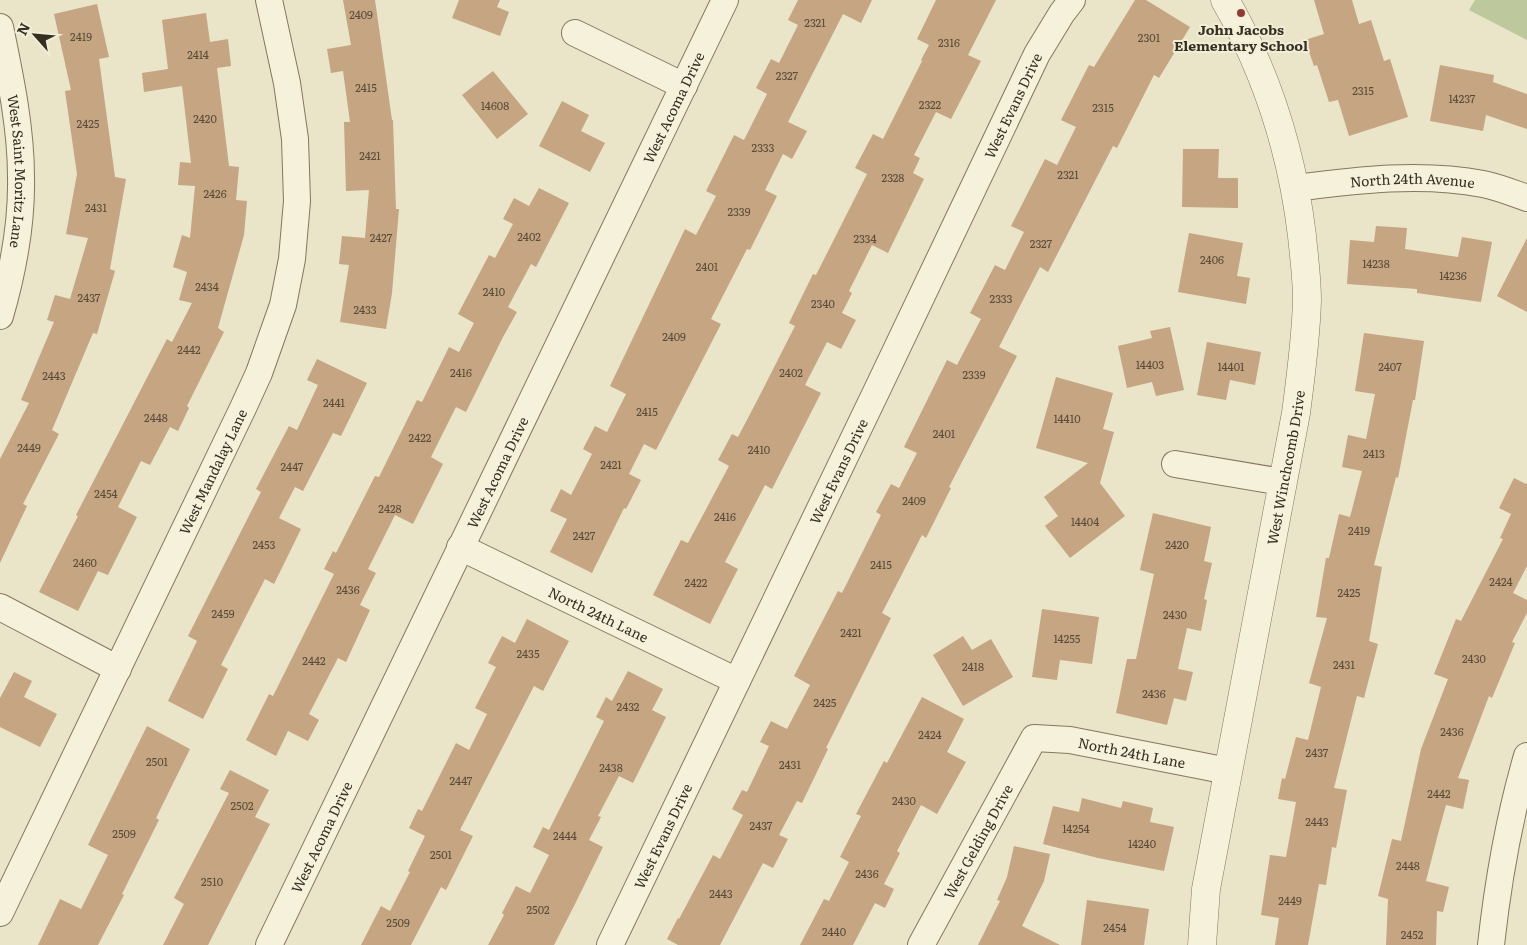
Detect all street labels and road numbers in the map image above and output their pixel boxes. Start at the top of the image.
street label: West Acoma Drive [638,48,709,167]
street label: West Evans Drive [979,49,1046,162]
street label: West Saint Moritz Lane [3,93,31,250]
street label: North 24th Avenue [1349,168,1476,192]
street label: West Winchcomb Drive [1261,389,1309,547]
street label: West Mandalay Lane [174,405,251,538]
street label: West Acoma Drive [462,413,533,531]
street label: West Evans Drive [804,415,872,527]
street label: North 24th Lane [545,581,652,647]
street label: North 24th Lane [1077,732,1187,772]
street label: West Acoma Drive [286,778,357,896]
street label: West Evans Drive [629,780,696,892]
street label: West Gelding Drive [938,781,1017,902]

